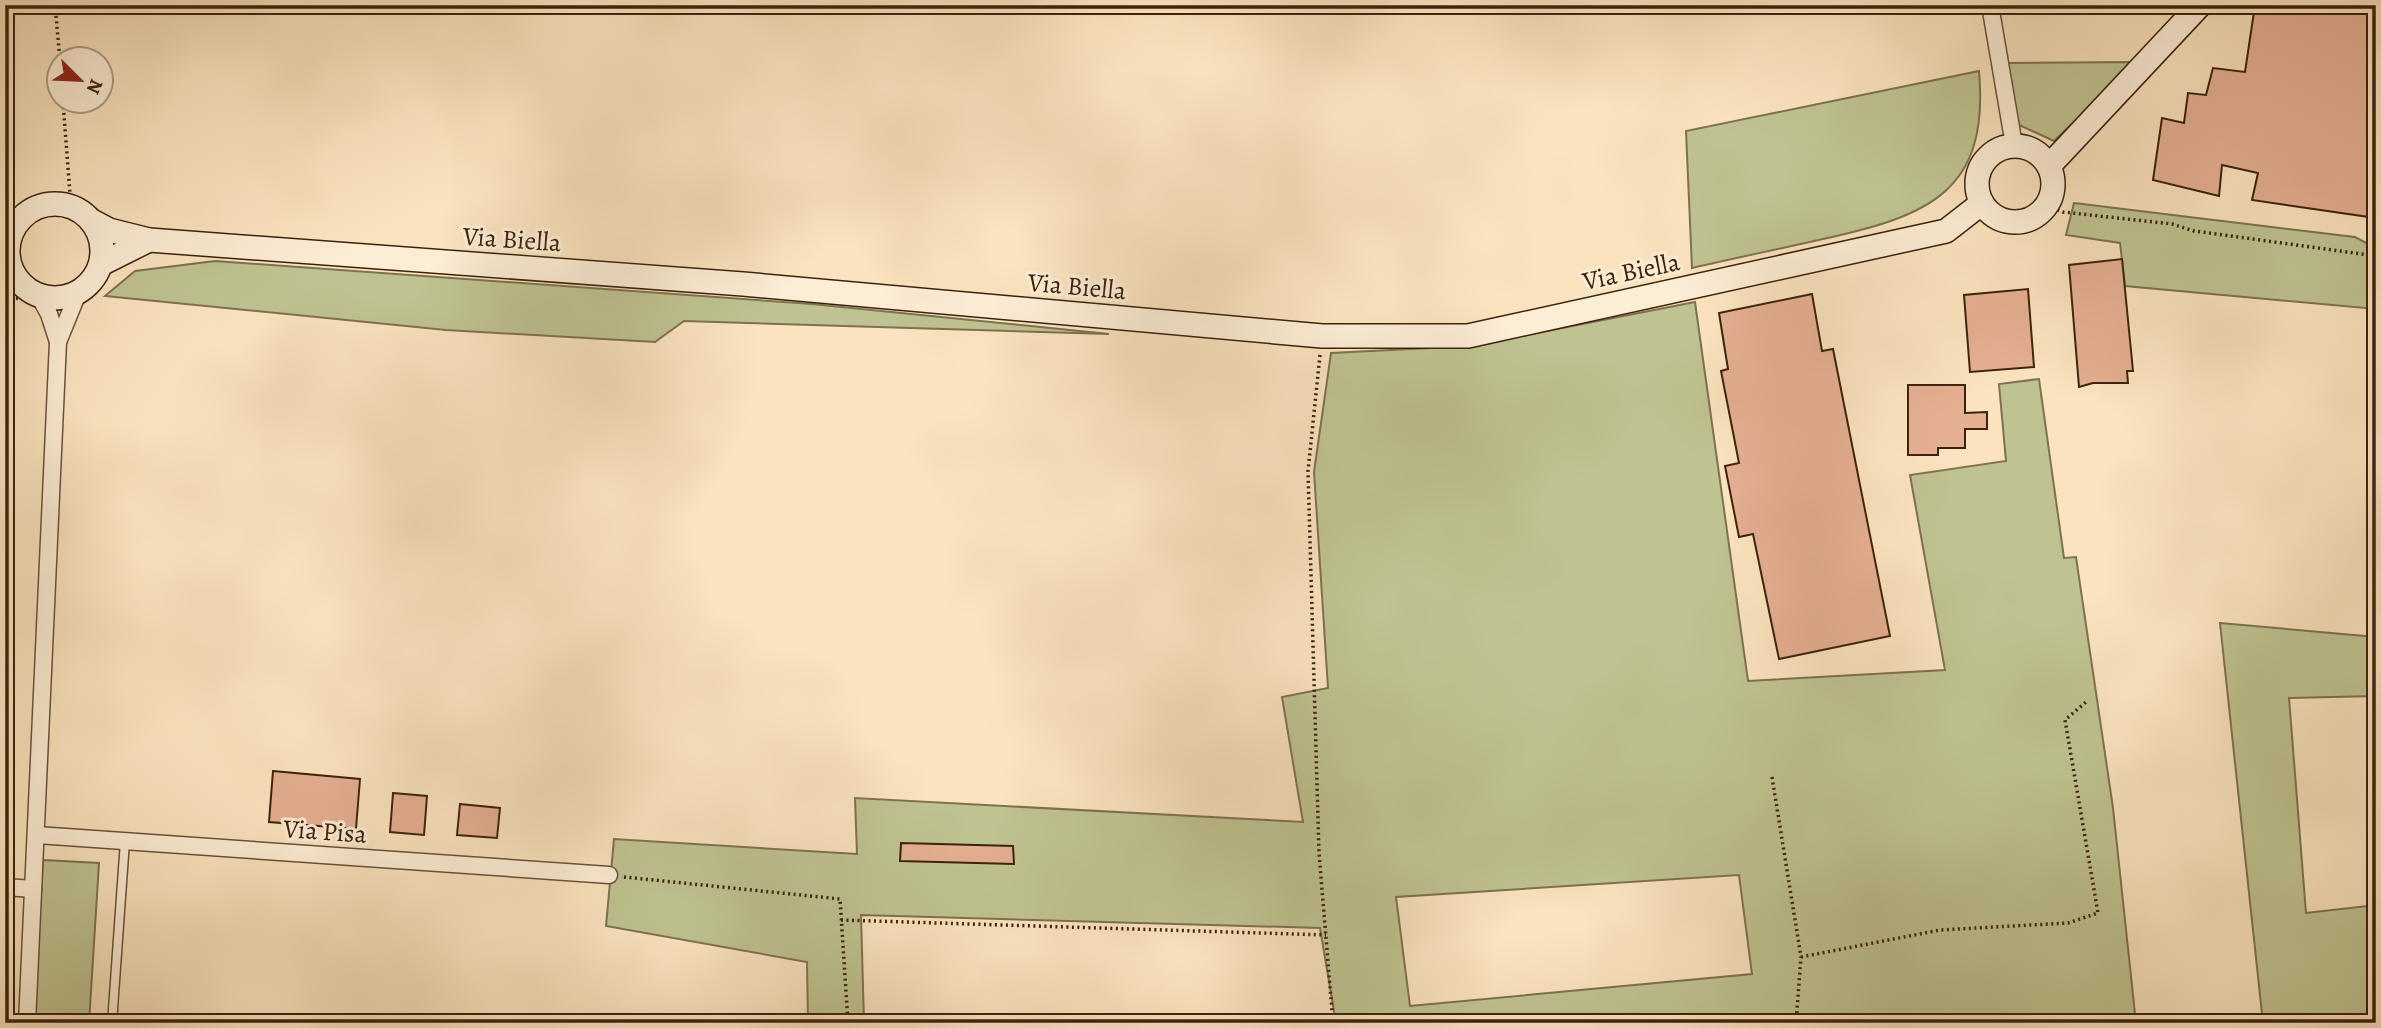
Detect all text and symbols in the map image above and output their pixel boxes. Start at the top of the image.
north arrow [46,46,116,116]
text: N [80,75,109,98]
street label: Via Biella [461,219,562,260]
street label: Via Biella [1578,244,1683,299]
street label: Via Biella [1025,265,1128,308]
street label: Via Pisa [281,811,368,852]

